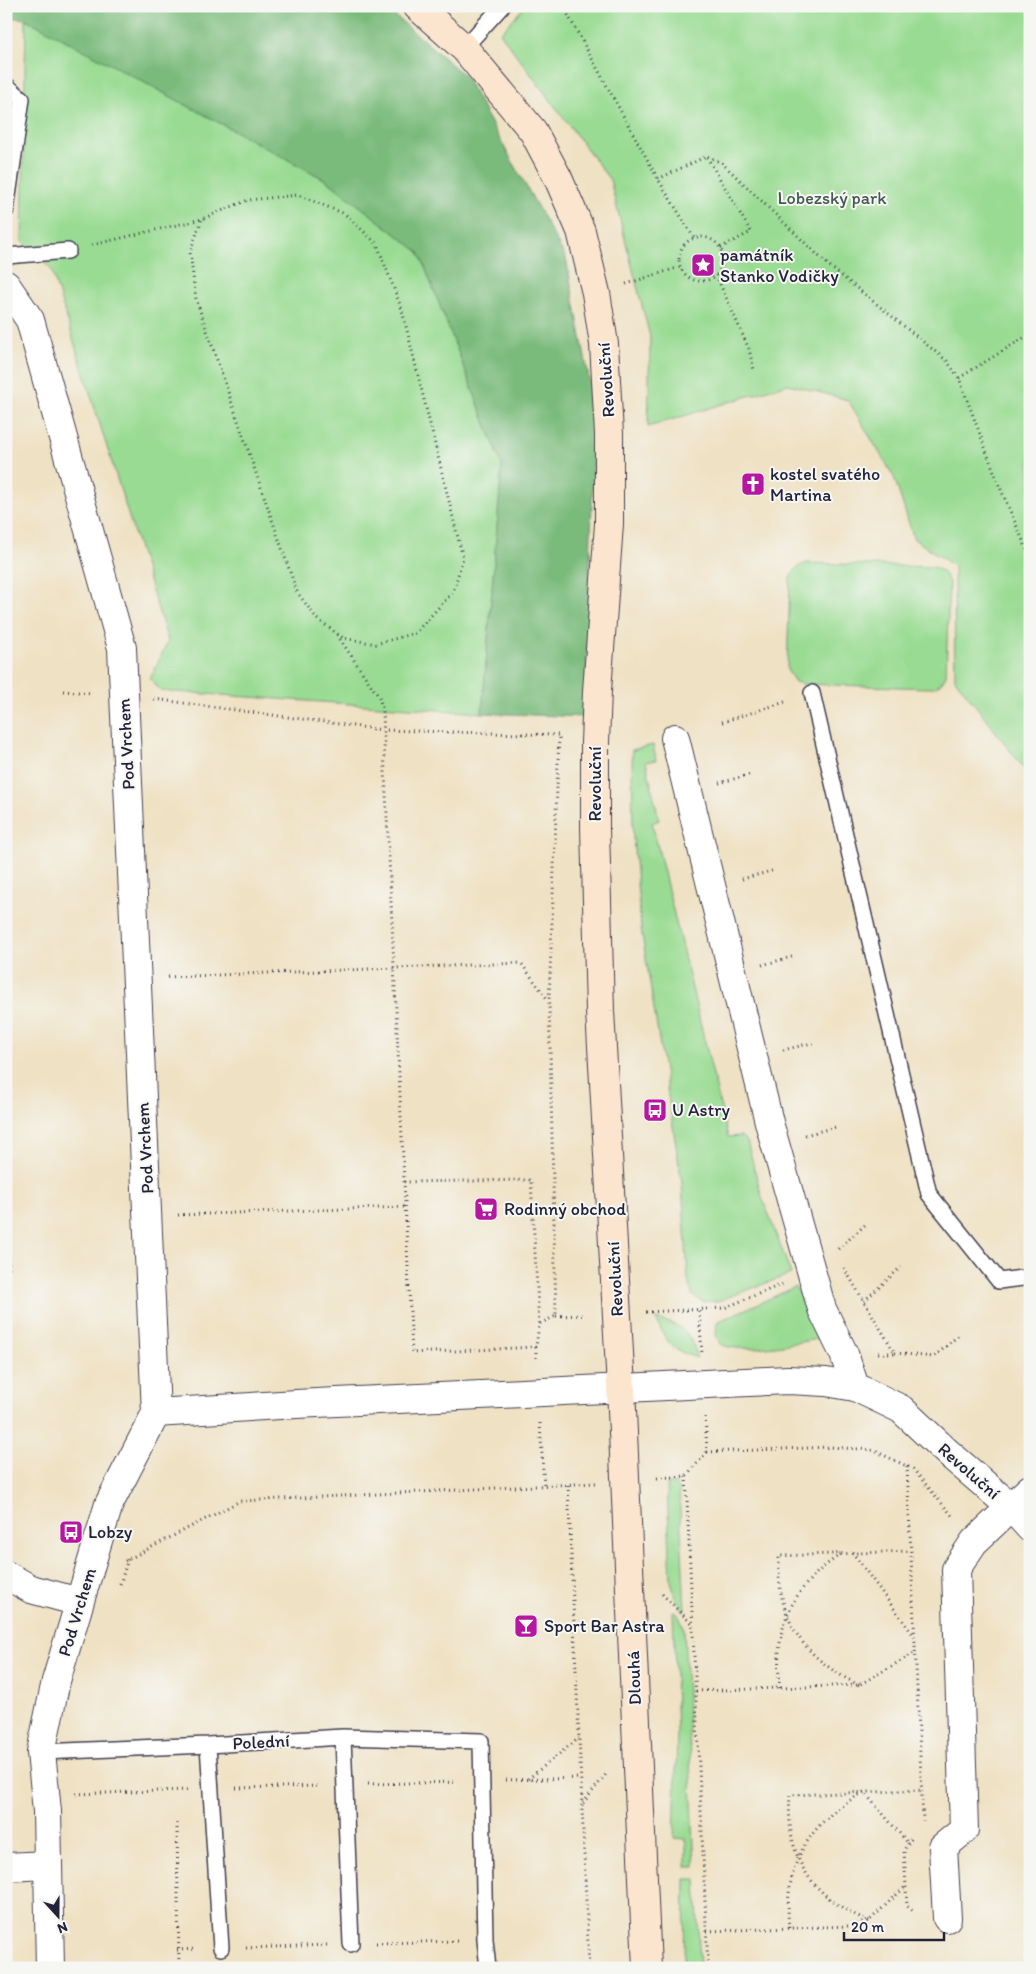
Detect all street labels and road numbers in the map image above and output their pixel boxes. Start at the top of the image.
street label: Revoluční [592,341,620,418]
street label: Pod Vrchem [113,697,139,790]
street label: Revoluční [584,746,606,822]
street label: Pod Vrchem [132,1101,158,1194]
street label: Revoluční [602,1240,628,1317]
street label: Revoluční [933,1438,1005,1504]
street label: Pod Vrchem [53,1565,101,1659]
street label: Dlouhá [622,1650,646,1706]
street label: Polední [232,1730,290,1754]

